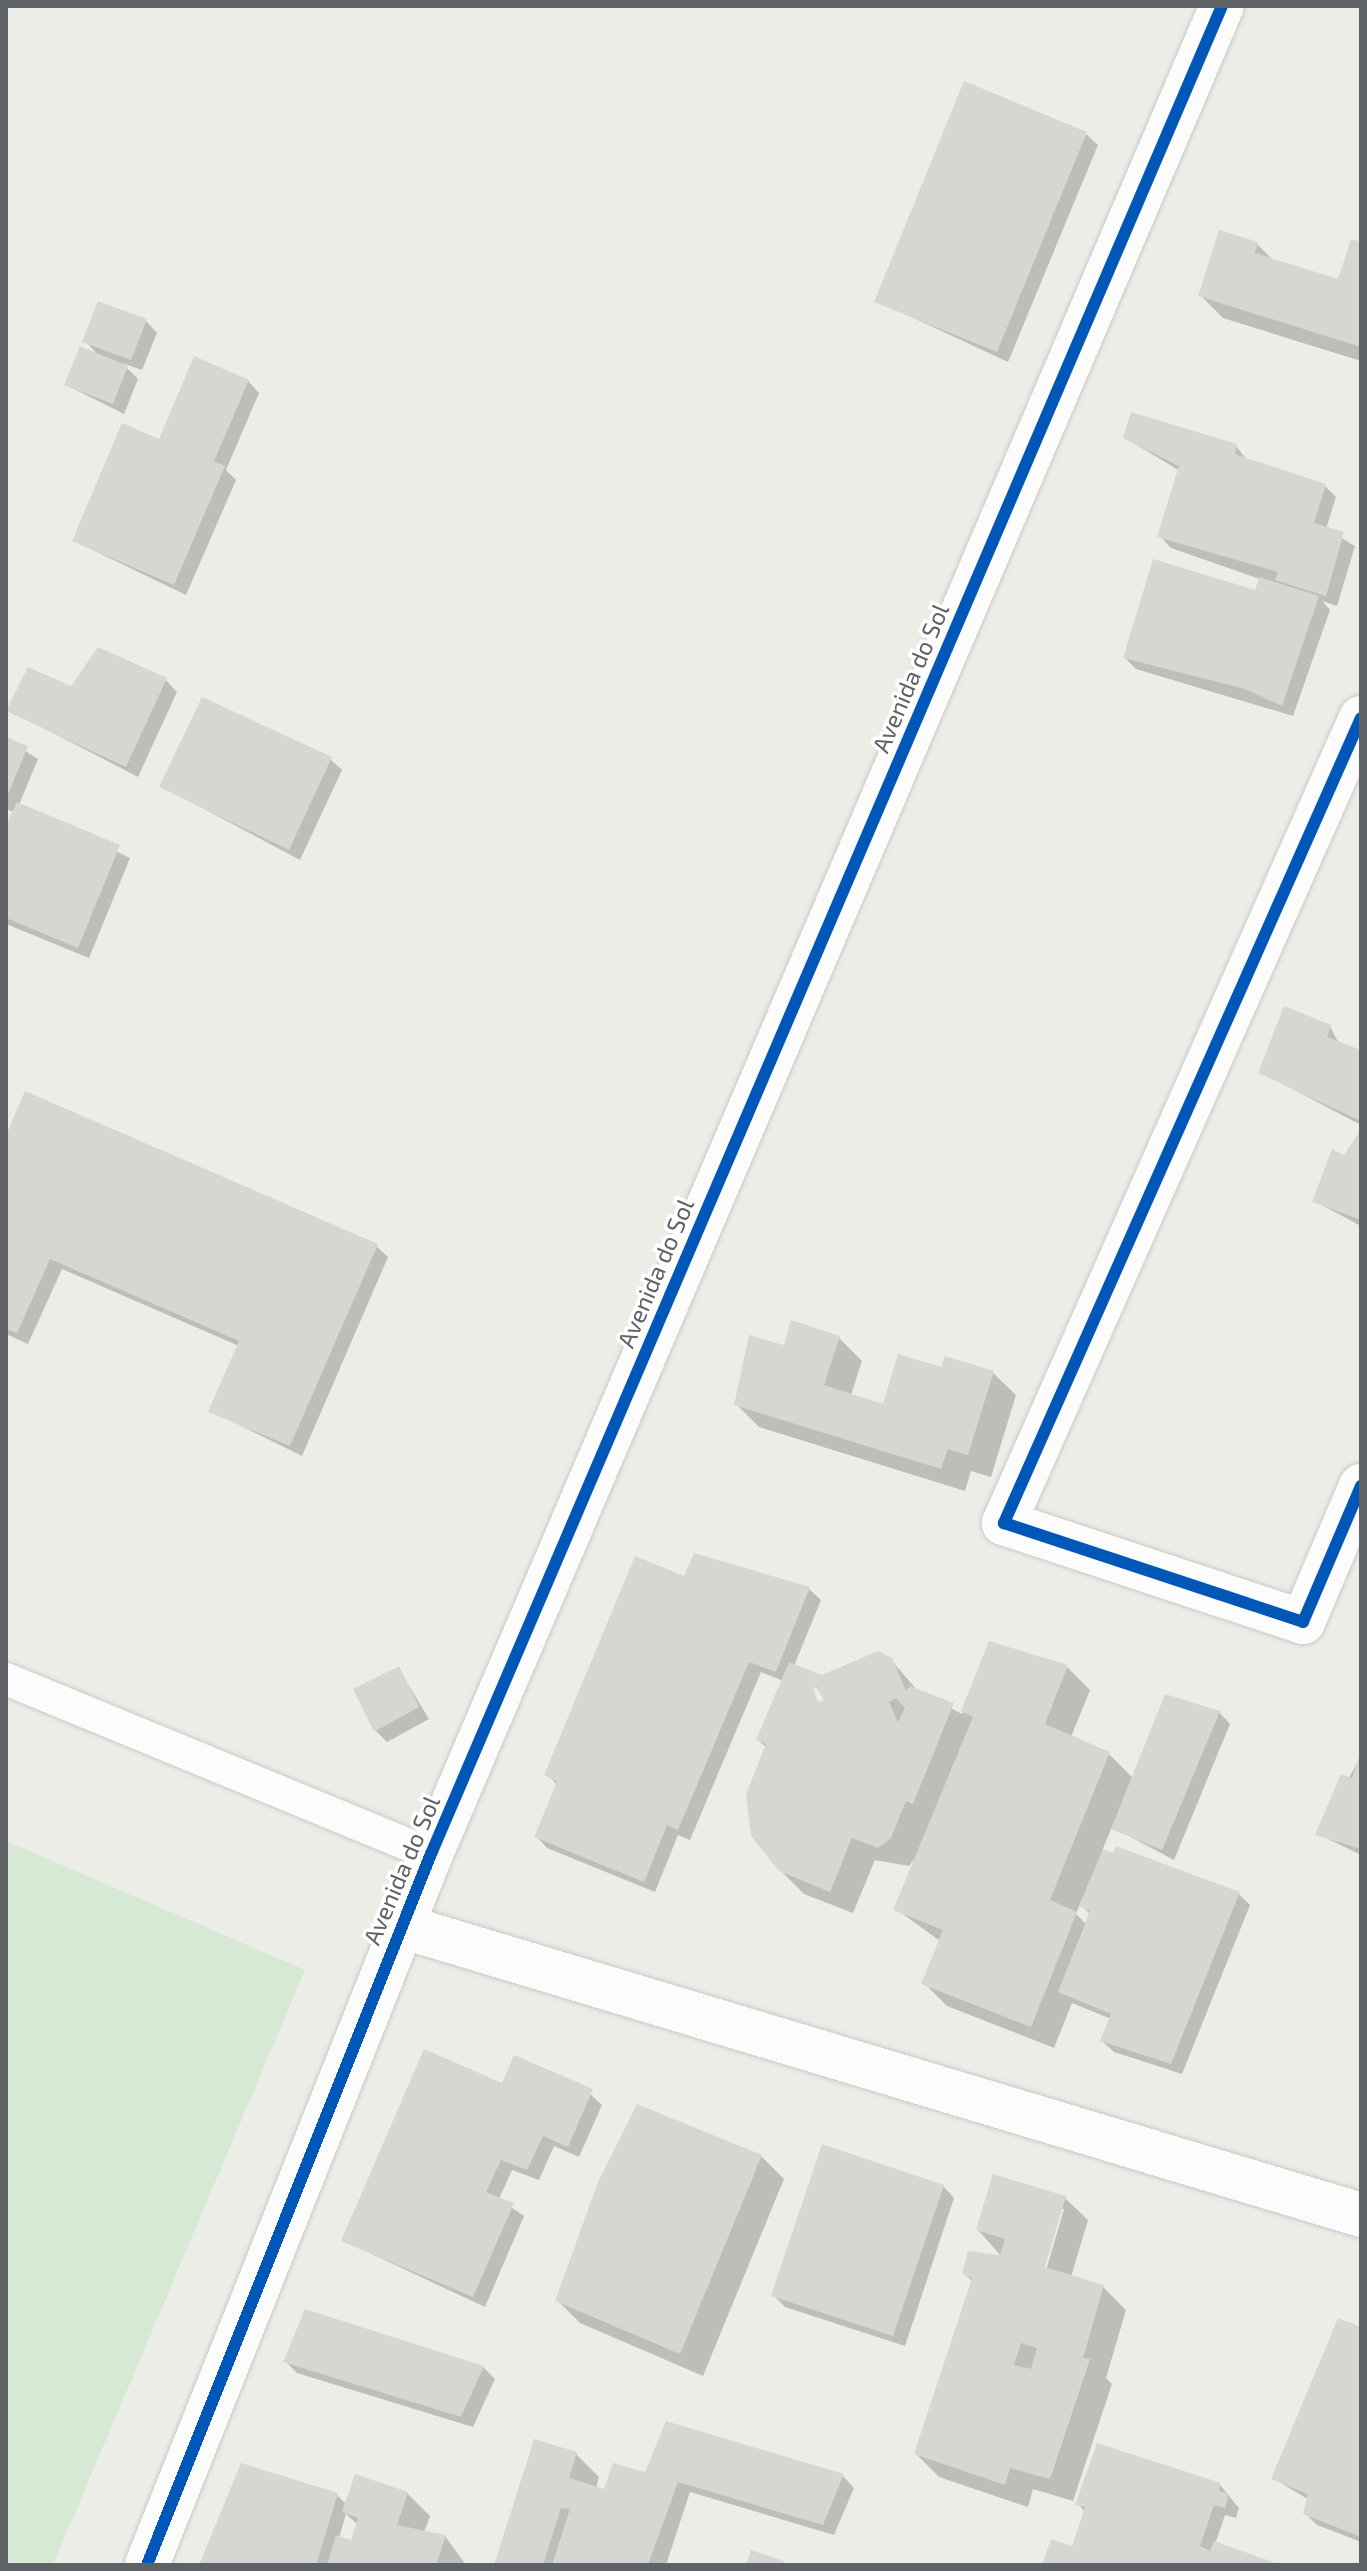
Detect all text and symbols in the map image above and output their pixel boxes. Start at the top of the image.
street label: Avenida do Sol [866,599,954,757]
street label: Avenida do Sol [611,1194,699,1352]
street label: Avenida do Sol [357,1791,445,1949]

